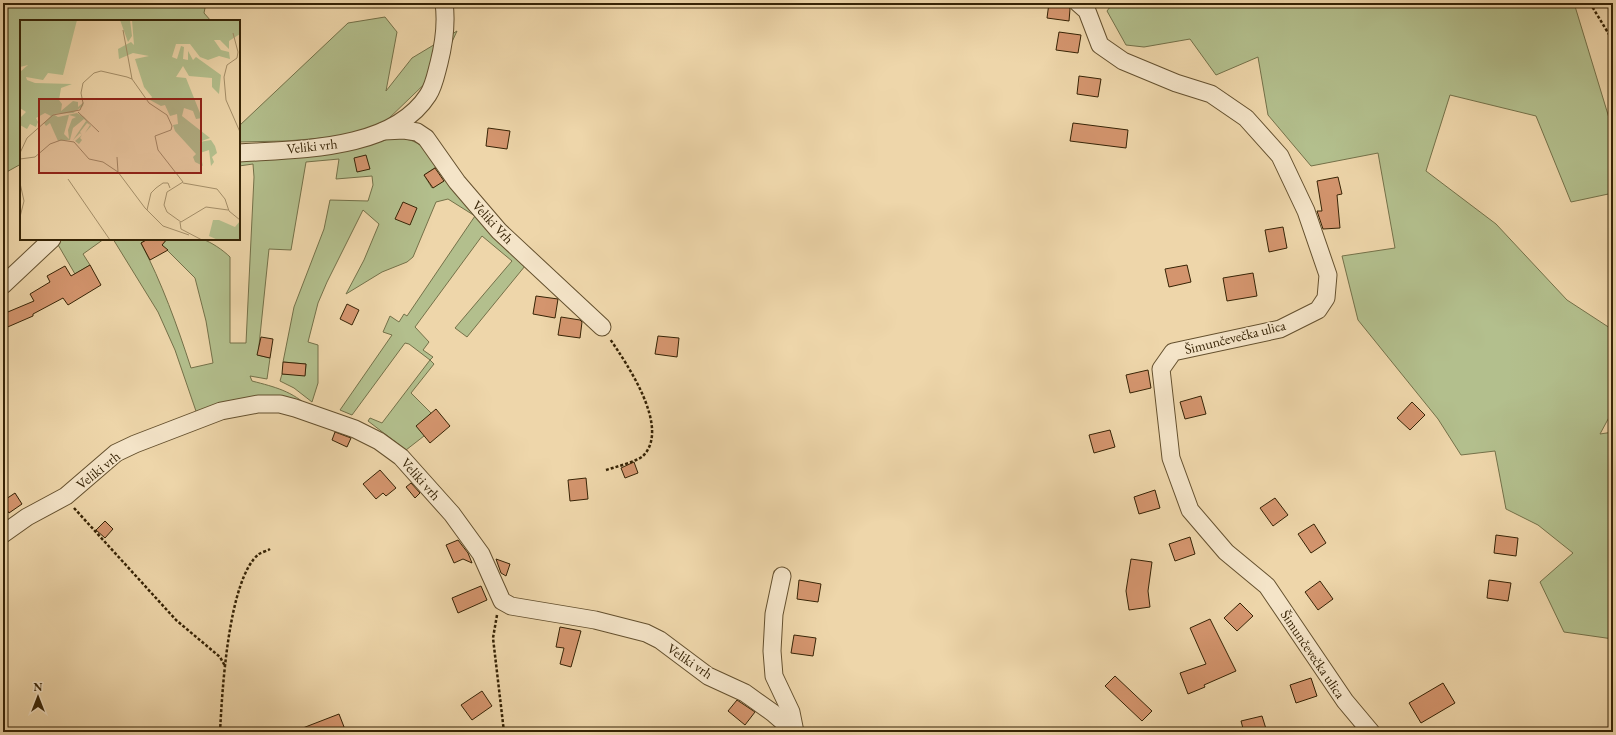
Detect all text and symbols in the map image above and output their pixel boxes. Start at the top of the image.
inset map [20,20,240,240]
street label: Veliki vrh [286,134,338,158]
street label: Veliki Vrh [468,196,518,248]
street label: Šimunčevečka ulica [1183,316,1288,358]
street label: Veliki vrh [72,447,124,493]
street label: Veliki vrh [397,454,445,504]
street label: Šimunčevečka ulica [1277,606,1350,702]
street label: Veliki vrh [664,639,716,683]
north arrow [18,677,58,717]
text: N [34,680,43,694]

